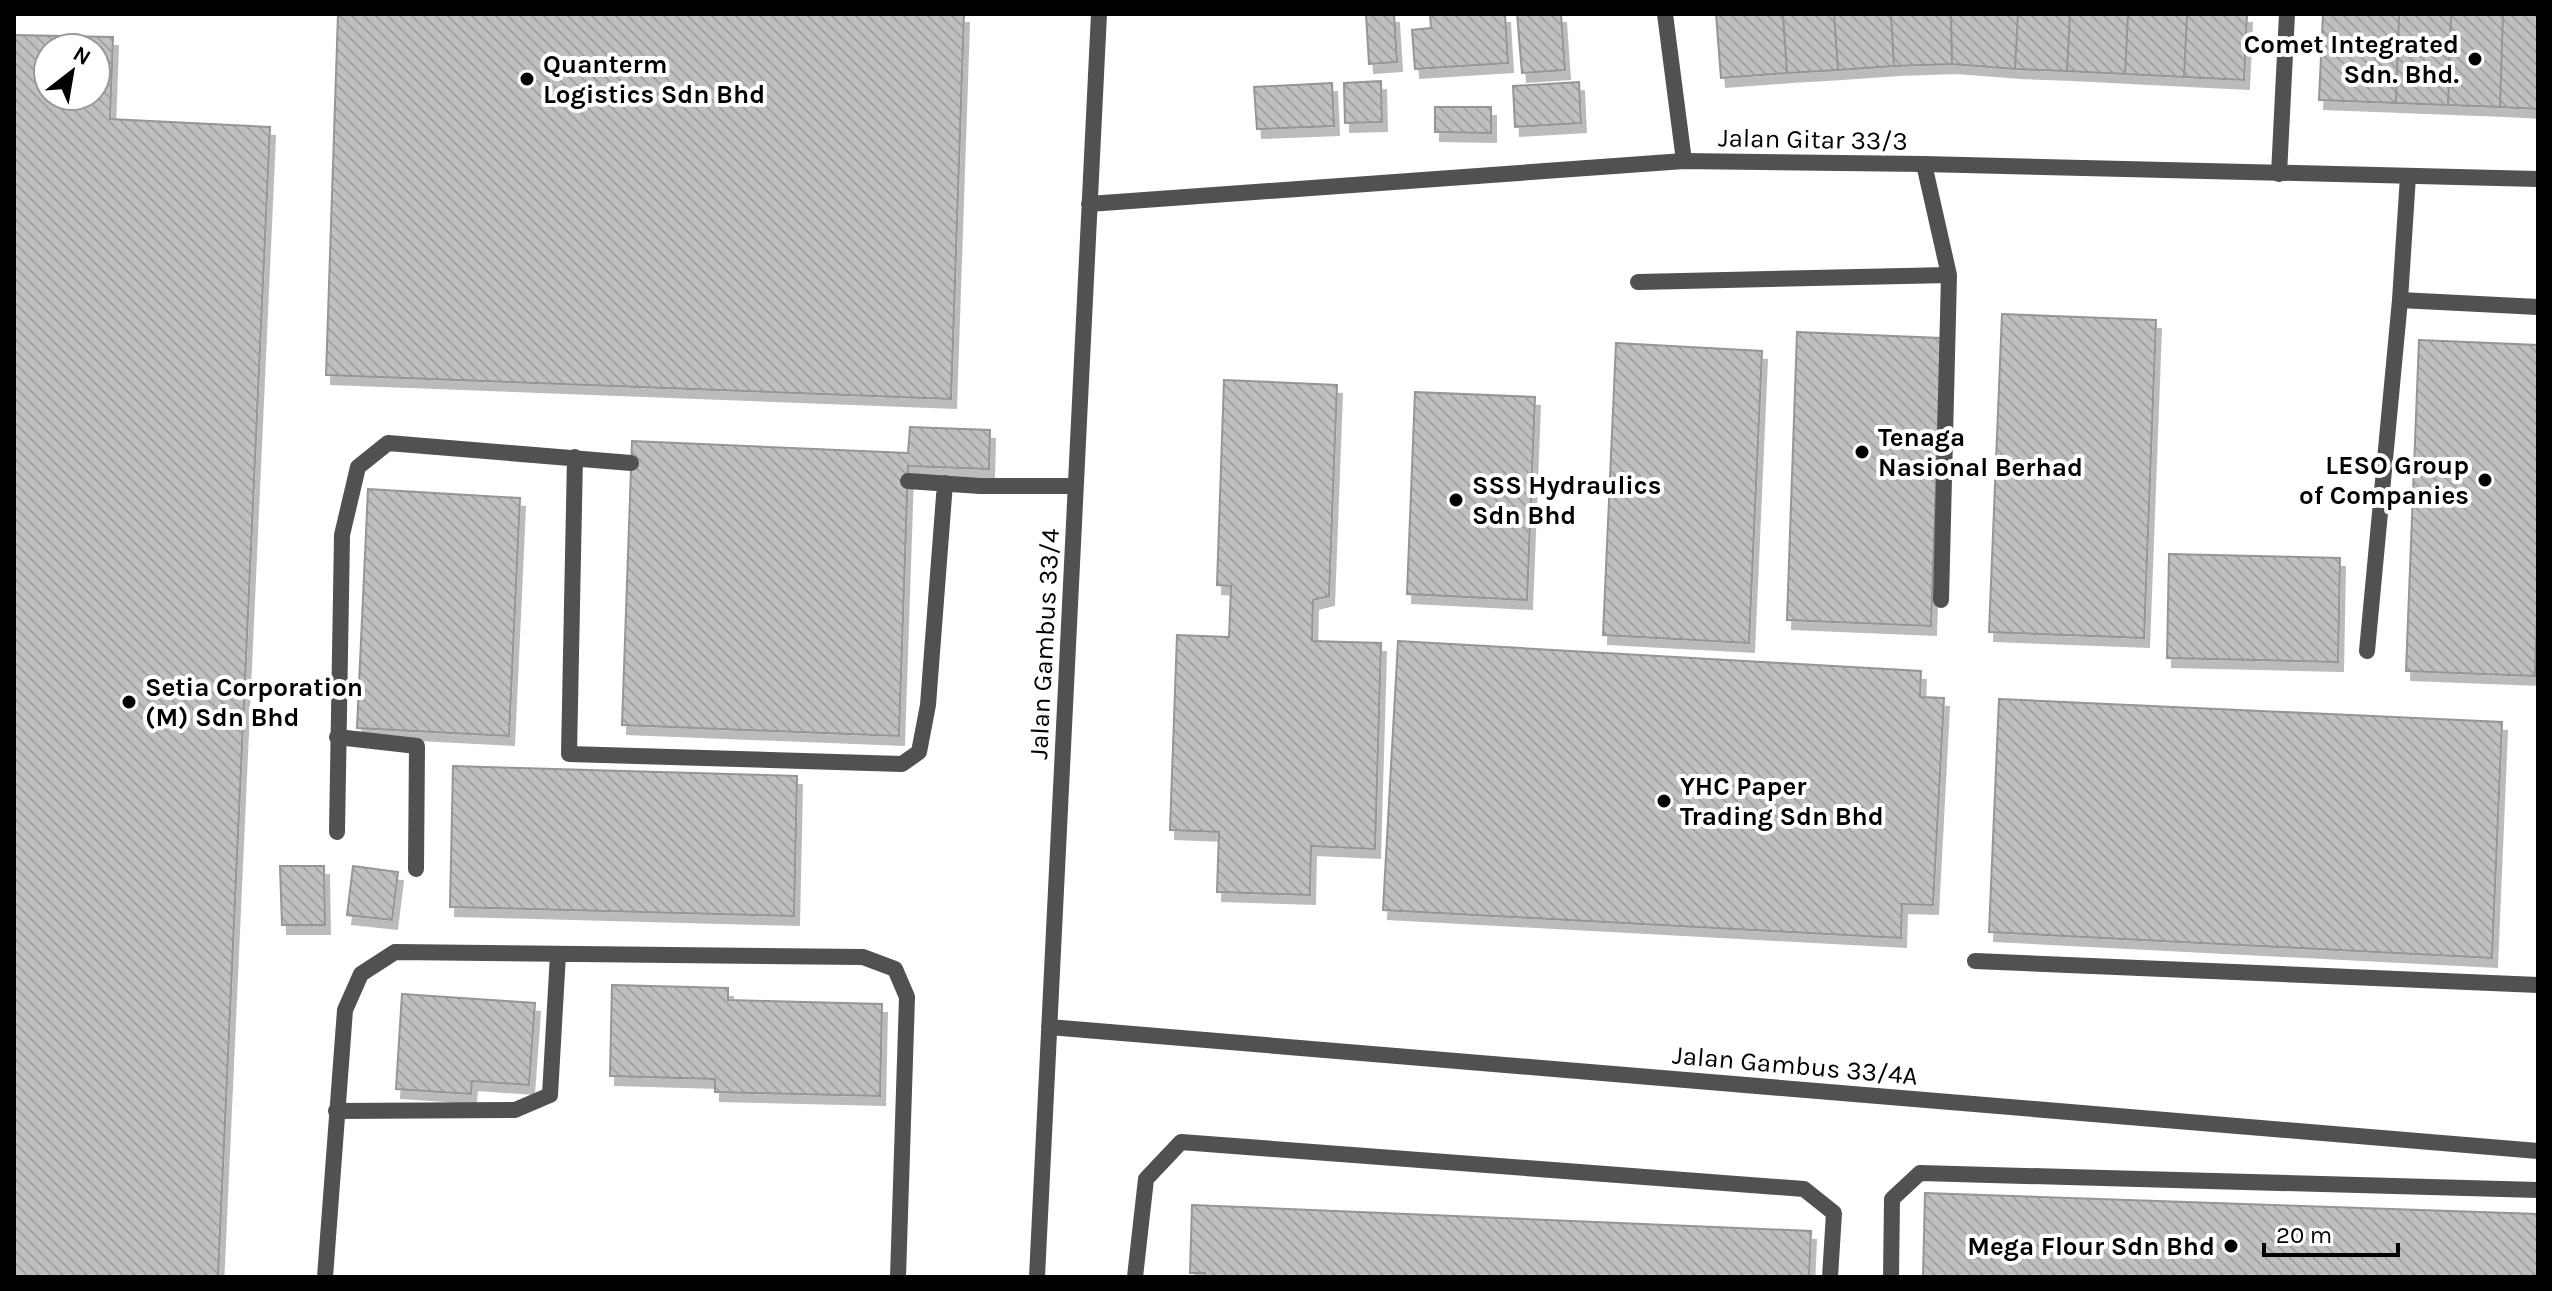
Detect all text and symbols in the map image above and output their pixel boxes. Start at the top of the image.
place label: Comet Integrated Sdn. Bhd. [2244,29,2459,90]
north arrow [32,32,112,112]
text: N [68,41,95,71]
place label: Quanterm Logistics Sdn Bhd [543,49,765,110]
marker: Comet Integrated Sdn. Bhd. [2466,50,2484,68]
marker: Quanterm Logistics Sdn Bhd [518,70,536,88]
street label: Jalan Gitar 33/3 [1718,122,1908,157]
place label: Tenaga Nasional Berhad [1878,422,2083,483]
marker: Tenaga Nasional Berhad [1853,443,1871,461]
place label: LESO Group of Companies [2299,450,2469,511]
place label: SSS Hydraulics Sdn Bhd [1472,470,1661,531]
marker: LESO Group of Companies [2476,471,2494,489]
marker: SSS Hydraulics Sdn Bhd [1447,491,1465,509]
street label: Jalan Gambus 33/4 [1023,528,1066,760]
place label: Setia Corporation (M) Sdn Bhd [145,672,363,733]
marker: Setia Corporation (M) Sdn Bhd [120,693,138,711]
place label: YHC Paper Trading Sdn Bhd [1680,771,1884,832]
marker: YHC Paper Trading Sdn Bhd [1655,792,1673,810]
street label: Jalan Gambus 33/4A [1671,1039,1919,1092]
scale bar [2264,1207,2398,1257]
text: 20 m [2276,1221,2332,1249]
place label: Mega Flour Sdn Bhd [1967,1231,2215,1262]
marker: Mega Flour Sdn Bhd [2222,1237,2240,1255]

